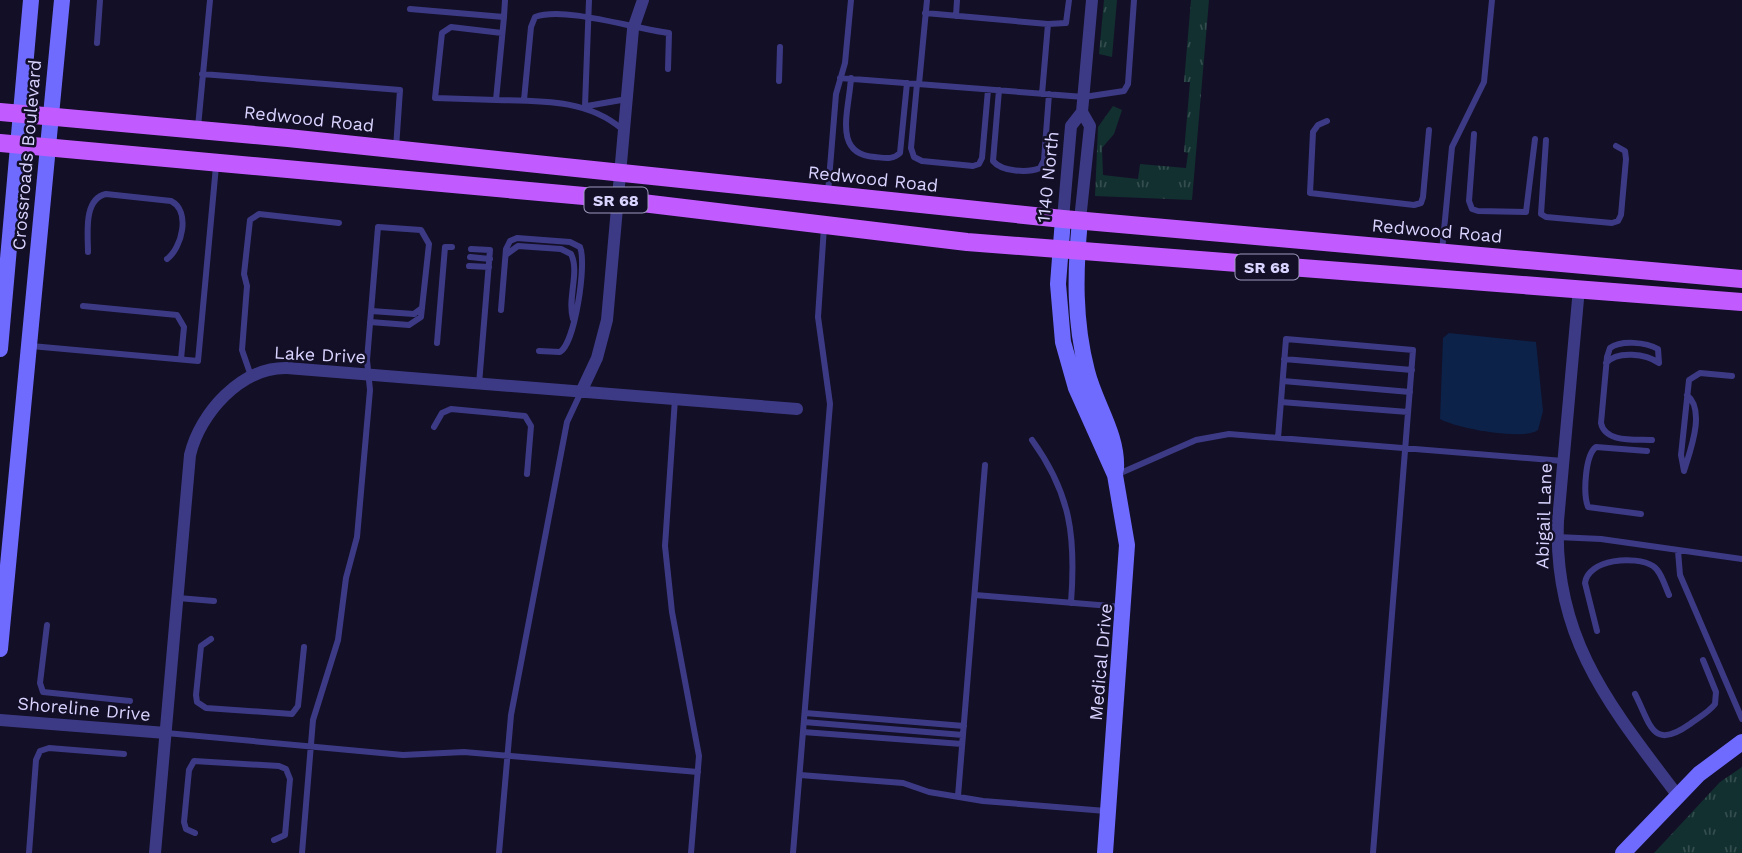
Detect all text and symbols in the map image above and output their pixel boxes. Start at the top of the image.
street label: Crossroads Boulevard [8,59,45,251]
street label: Redwood Road [243,101,375,136]
street label: 1140 North [1032,130,1063,224]
street label: Redwood Road [807,161,939,196]
road number: SR 68 [584,188,648,212]
street label: Redwood Road [1371,214,1503,247]
road number: SR 68 [1236,255,1298,280]
street label: Lake Drive [273,342,367,367]
street label: Abigail Lane [1531,463,1556,569]
street label: Medical Drive [1085,602,1116,722]
street label: Shoreline Drive [17,692,152,725]

